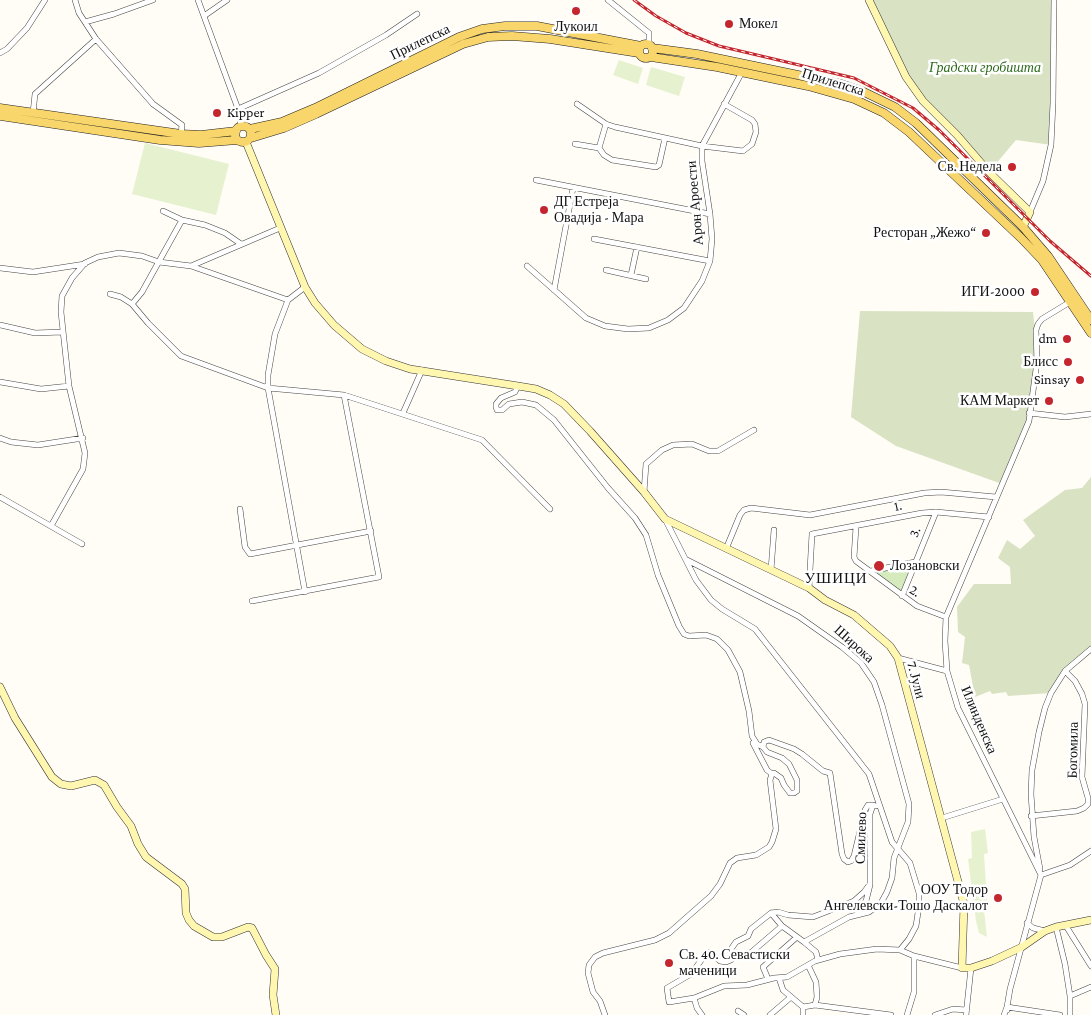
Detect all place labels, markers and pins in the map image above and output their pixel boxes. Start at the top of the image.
marker: Лукоил [570,5,582,17]
place label: Мокел [739,16,778,32]
marker: Мокел [723,18,735,30]
place label: Лукоил [554,19,598,35]
place label: Kipper [227,105,265,121]
marker: Kipper [211,107,223,119]
place label: Св. Недела [938,159,1002,175]
marker: Св. Недела [1006,161,1018,173]
place label: ДГ Естреја Овадија - Мара [554,194,644,226]
marker: ДГ Естреја Овадија - Мара [538,204,550,216]
place label: Ресторан „Жежо“ [873,225,976,241]
marker: Ресторан „Жежо“ [980,227,992,239]
place label: ИГИ-2000 [961,284,1025,300]
marker: ИГИ-2000 [1029,286,1041,298]
place label: dm [1038,331,1057,347]
marker: dm [1061,333,1073,345]
place label: Блисс [1023,354,1058,370]
marker: Блисс [1062,356,1074,368]
place label: Sinsay [1034,372,1070,388]
marker: Sinsay [1074,374,1086,386]
place label: КАМ Маркет [960,393,1039,409]
marker: КАМ Маркет [1043,395,1055,407]
place label: Лозановски [890,558,959,574]
marker: Лозановски [872,559,886,573]
place label: ООУ Тодор Ангелевски-Тошо Даскалот [824,882,988,914]
marker: ООУ Тодор Ангелевски-Тошо Даскалот [992,892,1004,904]
place label: Св. 40. Севастиски маченици [679,947,790,980]
marker: Св. 40. Севастиски маченици [663,957,675,969]

